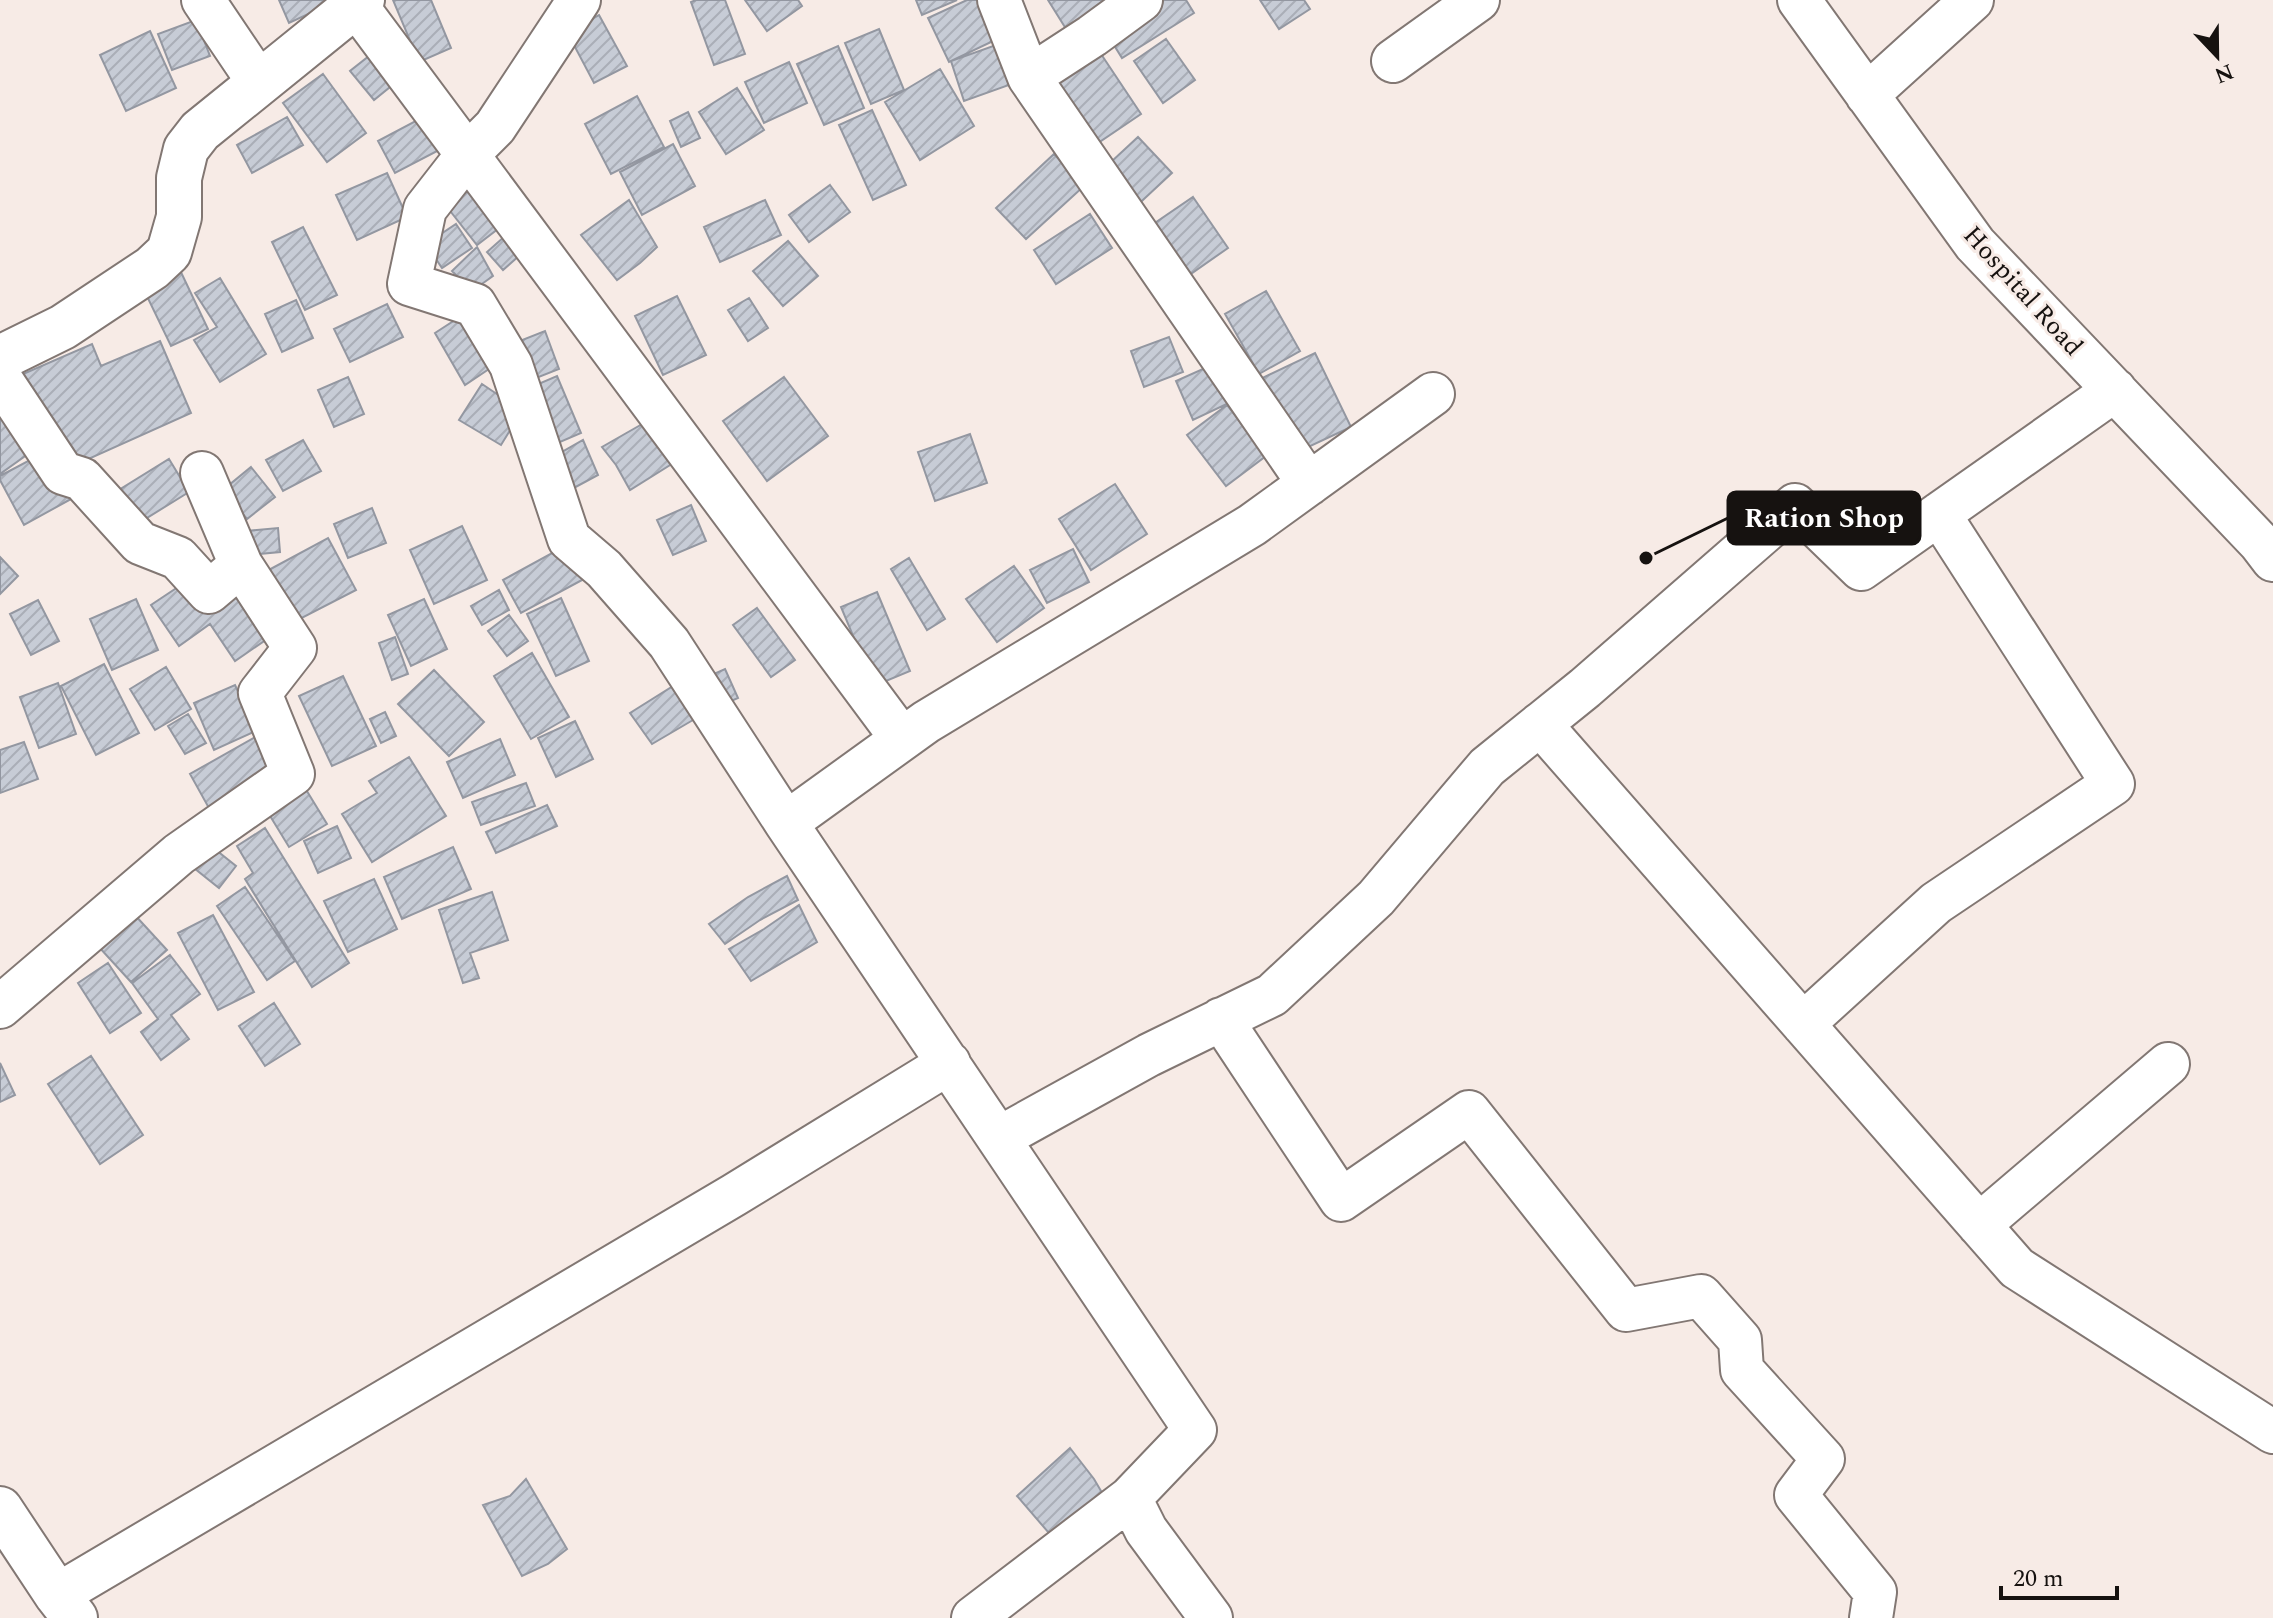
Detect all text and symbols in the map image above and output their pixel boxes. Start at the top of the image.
north arrow [2177,16,2257,96]
text: N [2209,54,2238,92]
street label: Hospital Road [1953,217,2093,365]
callout: Ration Shop [1728,492,1920,544]
text: Ration Shop [1744,497,1904,540]
scale bar [2001,1550,2117,1600]
text: 20 m [2013,1561,2064,1597]

